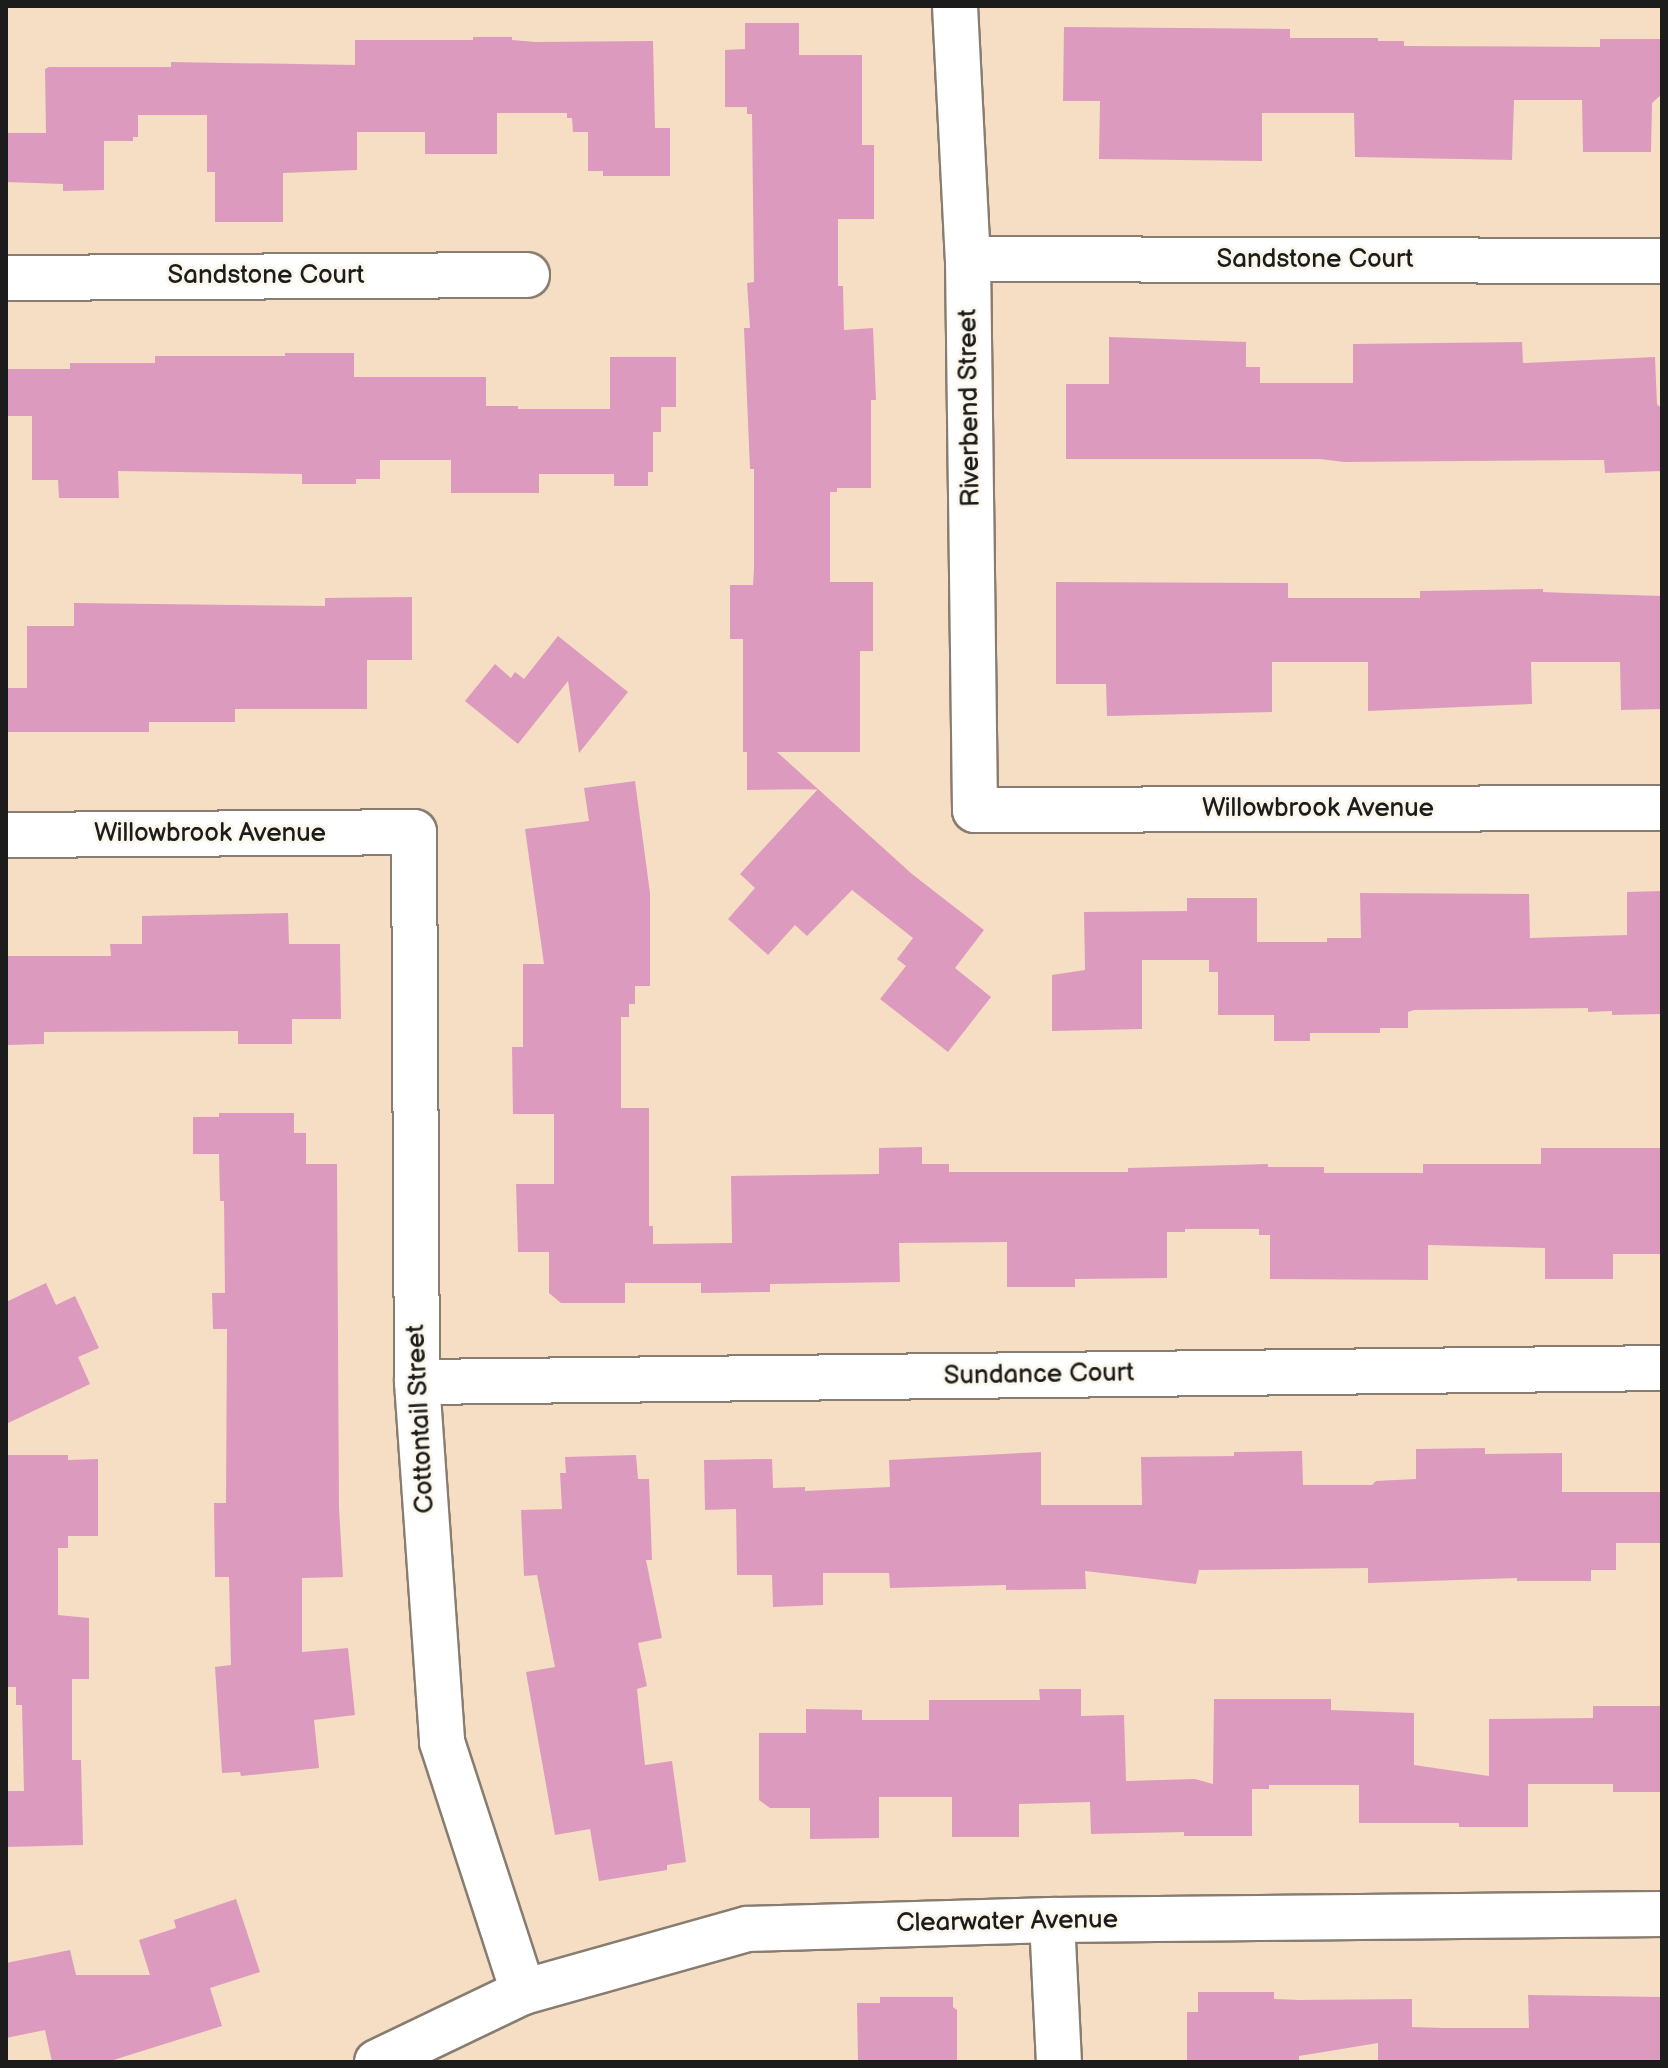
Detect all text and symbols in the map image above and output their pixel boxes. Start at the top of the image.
street label: Sandstone Court [1216,244,1414,276]
street label: Sandstone Court [167,260,365,292]
street label: Riverbend Street [953,308,987,508]
street label: Willowbrook Avenue [1202,793,1434,825]
street label: Willowbrook Avenue [94,818,326,850]
street label: Cottontail Street [400,1323,442,1515]
street label: Sundance Court [943,1358,1135,1392]
street label: Clearwater Avenue [896,1904,1118,1940]

